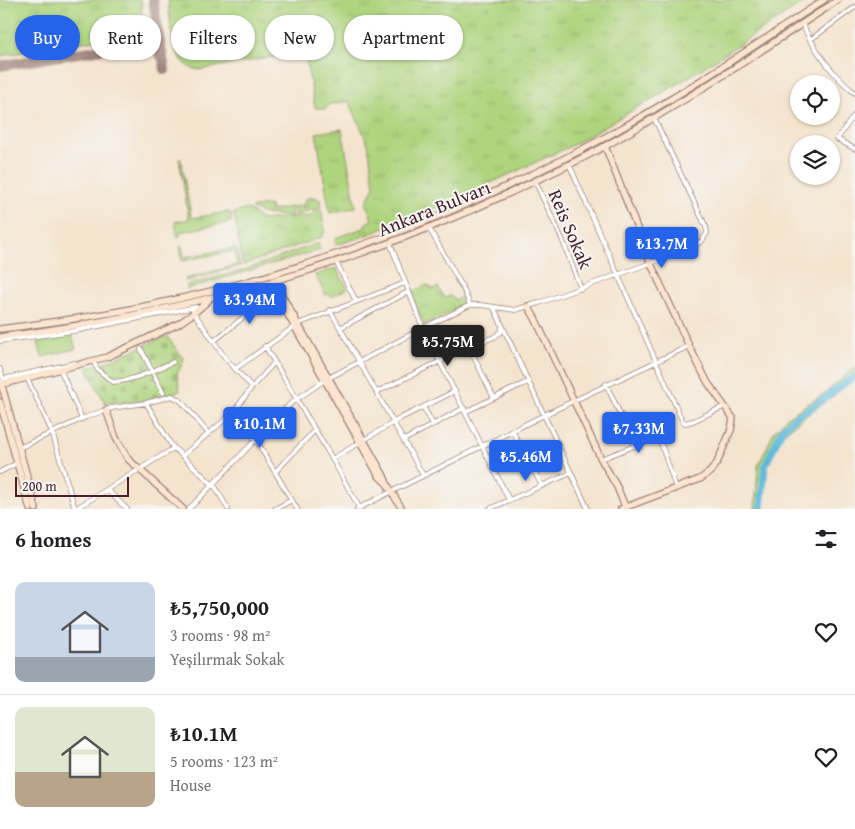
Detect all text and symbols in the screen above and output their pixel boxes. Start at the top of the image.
chip: Buy [15,15,80,60]
chip: Rent [90,15,161,60]
chip: Filters [171,15,255,60]
chip: New [265,15,334,60]
chip: Apartment [344,15,463,60]
map controls [790,75,840,185]
button: locate [790,75,840,125]
button: layers [790,135,840,185]
street label: Ankara Bulvarı [373,173,495,243]
street label: Reis Sokak [542,185,600,274]
pin: ₺13.7M [621,226,703,269]
text: ₺13.7M [636,231,688,255]
pin: ₺3.94M [209,282,291,325]
text: ₺3.94M [224,287,276,311]
pin: ₺5.75M [407,324,489,367]
text: ₺5.75M [422,329,474,353]
pin: ₺10.1M [219,406,301,449]
text: ₺10.1M [234,411,286,435]
pin: ₺7.33M [598,412,680,454]
text: ₺7.33M [613,416,665,440]
pin: ₺5.46M [485,440,567,482]
text: ₺5.46M [500,444,552,468]
scale bar [15,474,129,497]
text: 200 m [22,476,57,496]
text: 6 homes [15,524,91,555]
icon: filters [812,525,840,553]
text: ₺5,750,000 [170,592,269,623]
icon: home [55,602,115,662]
icon: heart [812,618,840,646]
text: 3 rooms · 98 m² [170,623,270,647]
text: Yeşilırmak Sokak [170,647,285,671]
text: ₺10.1M [170,718,238,749]
icon: home [55,727,115,787]
icon: heart [812,743,840,771]
text: 5 rooms · 123 m² [170,749,278,773]
text: House [170,773,211,797]

